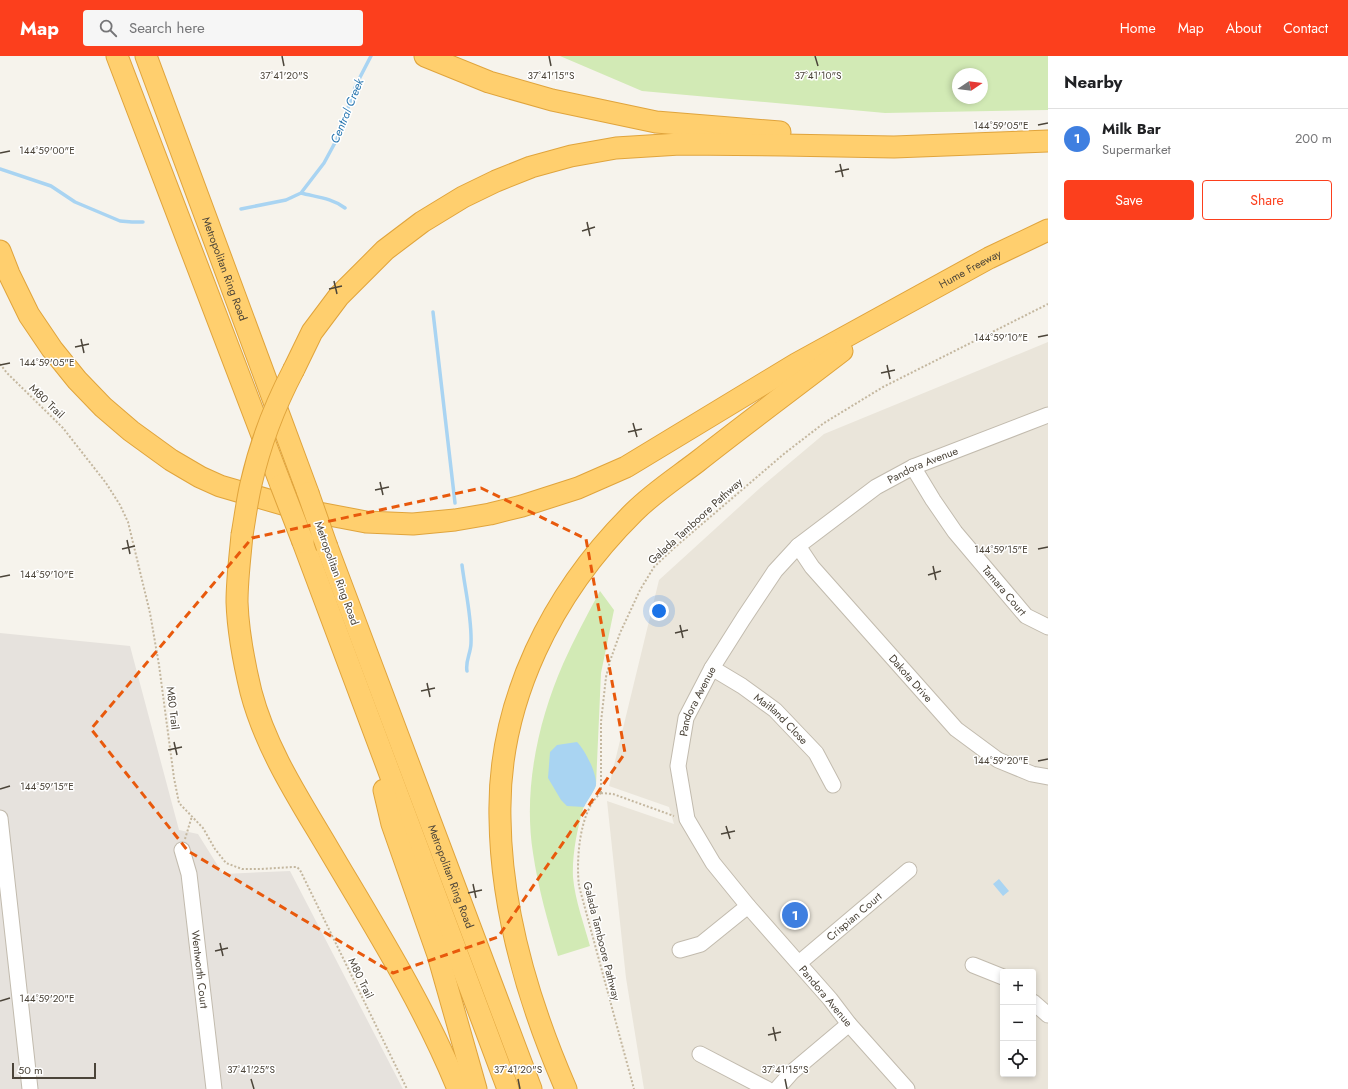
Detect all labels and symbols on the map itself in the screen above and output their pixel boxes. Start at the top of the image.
text: 37°41'20"S [260,68,309,83]
text: 37°41'15"S [528,68,575,83]
text: 37°41'10"S [794,68,842,83]
north arrow [952,68,988,104]
water label: Central Creek [326,75,369,146]
text: 144°59'05"E [974,118,1028,133]
text: 144°59'00"E [19,143,75,158]
street label: Metropolitan Ring Road [198,215,251,323]
street label: Hume Freeway [936,245,1004,292]
text: 144°59'10"E [974,330,1028,345]
text: 144°59'05"E [20,355,74,370]
street label: M80 Trail [26,380,68,422]
street label: Pandora Avenue [884,442,961,487]
street label: Galada Tamboore Pathway [644,474,746,568]
street label: Metropolitan Ring Road [311,519,363,627]
text: 144°59'15"E [974,542,1028,557]
street label: Tamara Court [979,562,1031,619]
text: 144°59'10"E [20,567,74,582]
your location [649,601,669,621]
street label: Dakota Drive [885,651,937,706]
street label: Pandora Avenue [675,663,720,737]
street label: M80 Trail [162,685,184,731]
street label: Maitland Close [751,689,812,748]
text: 144°59'20"E [973,753,1029,768]
text: 144°59'15"E [20,779,74,794]
street label: Metropolitan Ring Road [424,822,478,931]
street label: Galada Tamboore Pathway [579,880,625,1002]
street label: Crispian Court [823,888,885,945]
pin: 1 [782,900,808,930]
street label: Wentworth Court [188,929,213,1010]
street label: M80 Trail [344,955,378,1001]
street label: Pandora Avenue [796,962,857,1030]
text: 144°59'20"E [19,991,75,1006]
scale bar [12,1061,96,1080]
text: 37°41'25"S [227,1062,276,1077]
text: 37°41'20"S [494,1062,543,1077]
text: 37°41'15"S [762,1062,809,1077]

